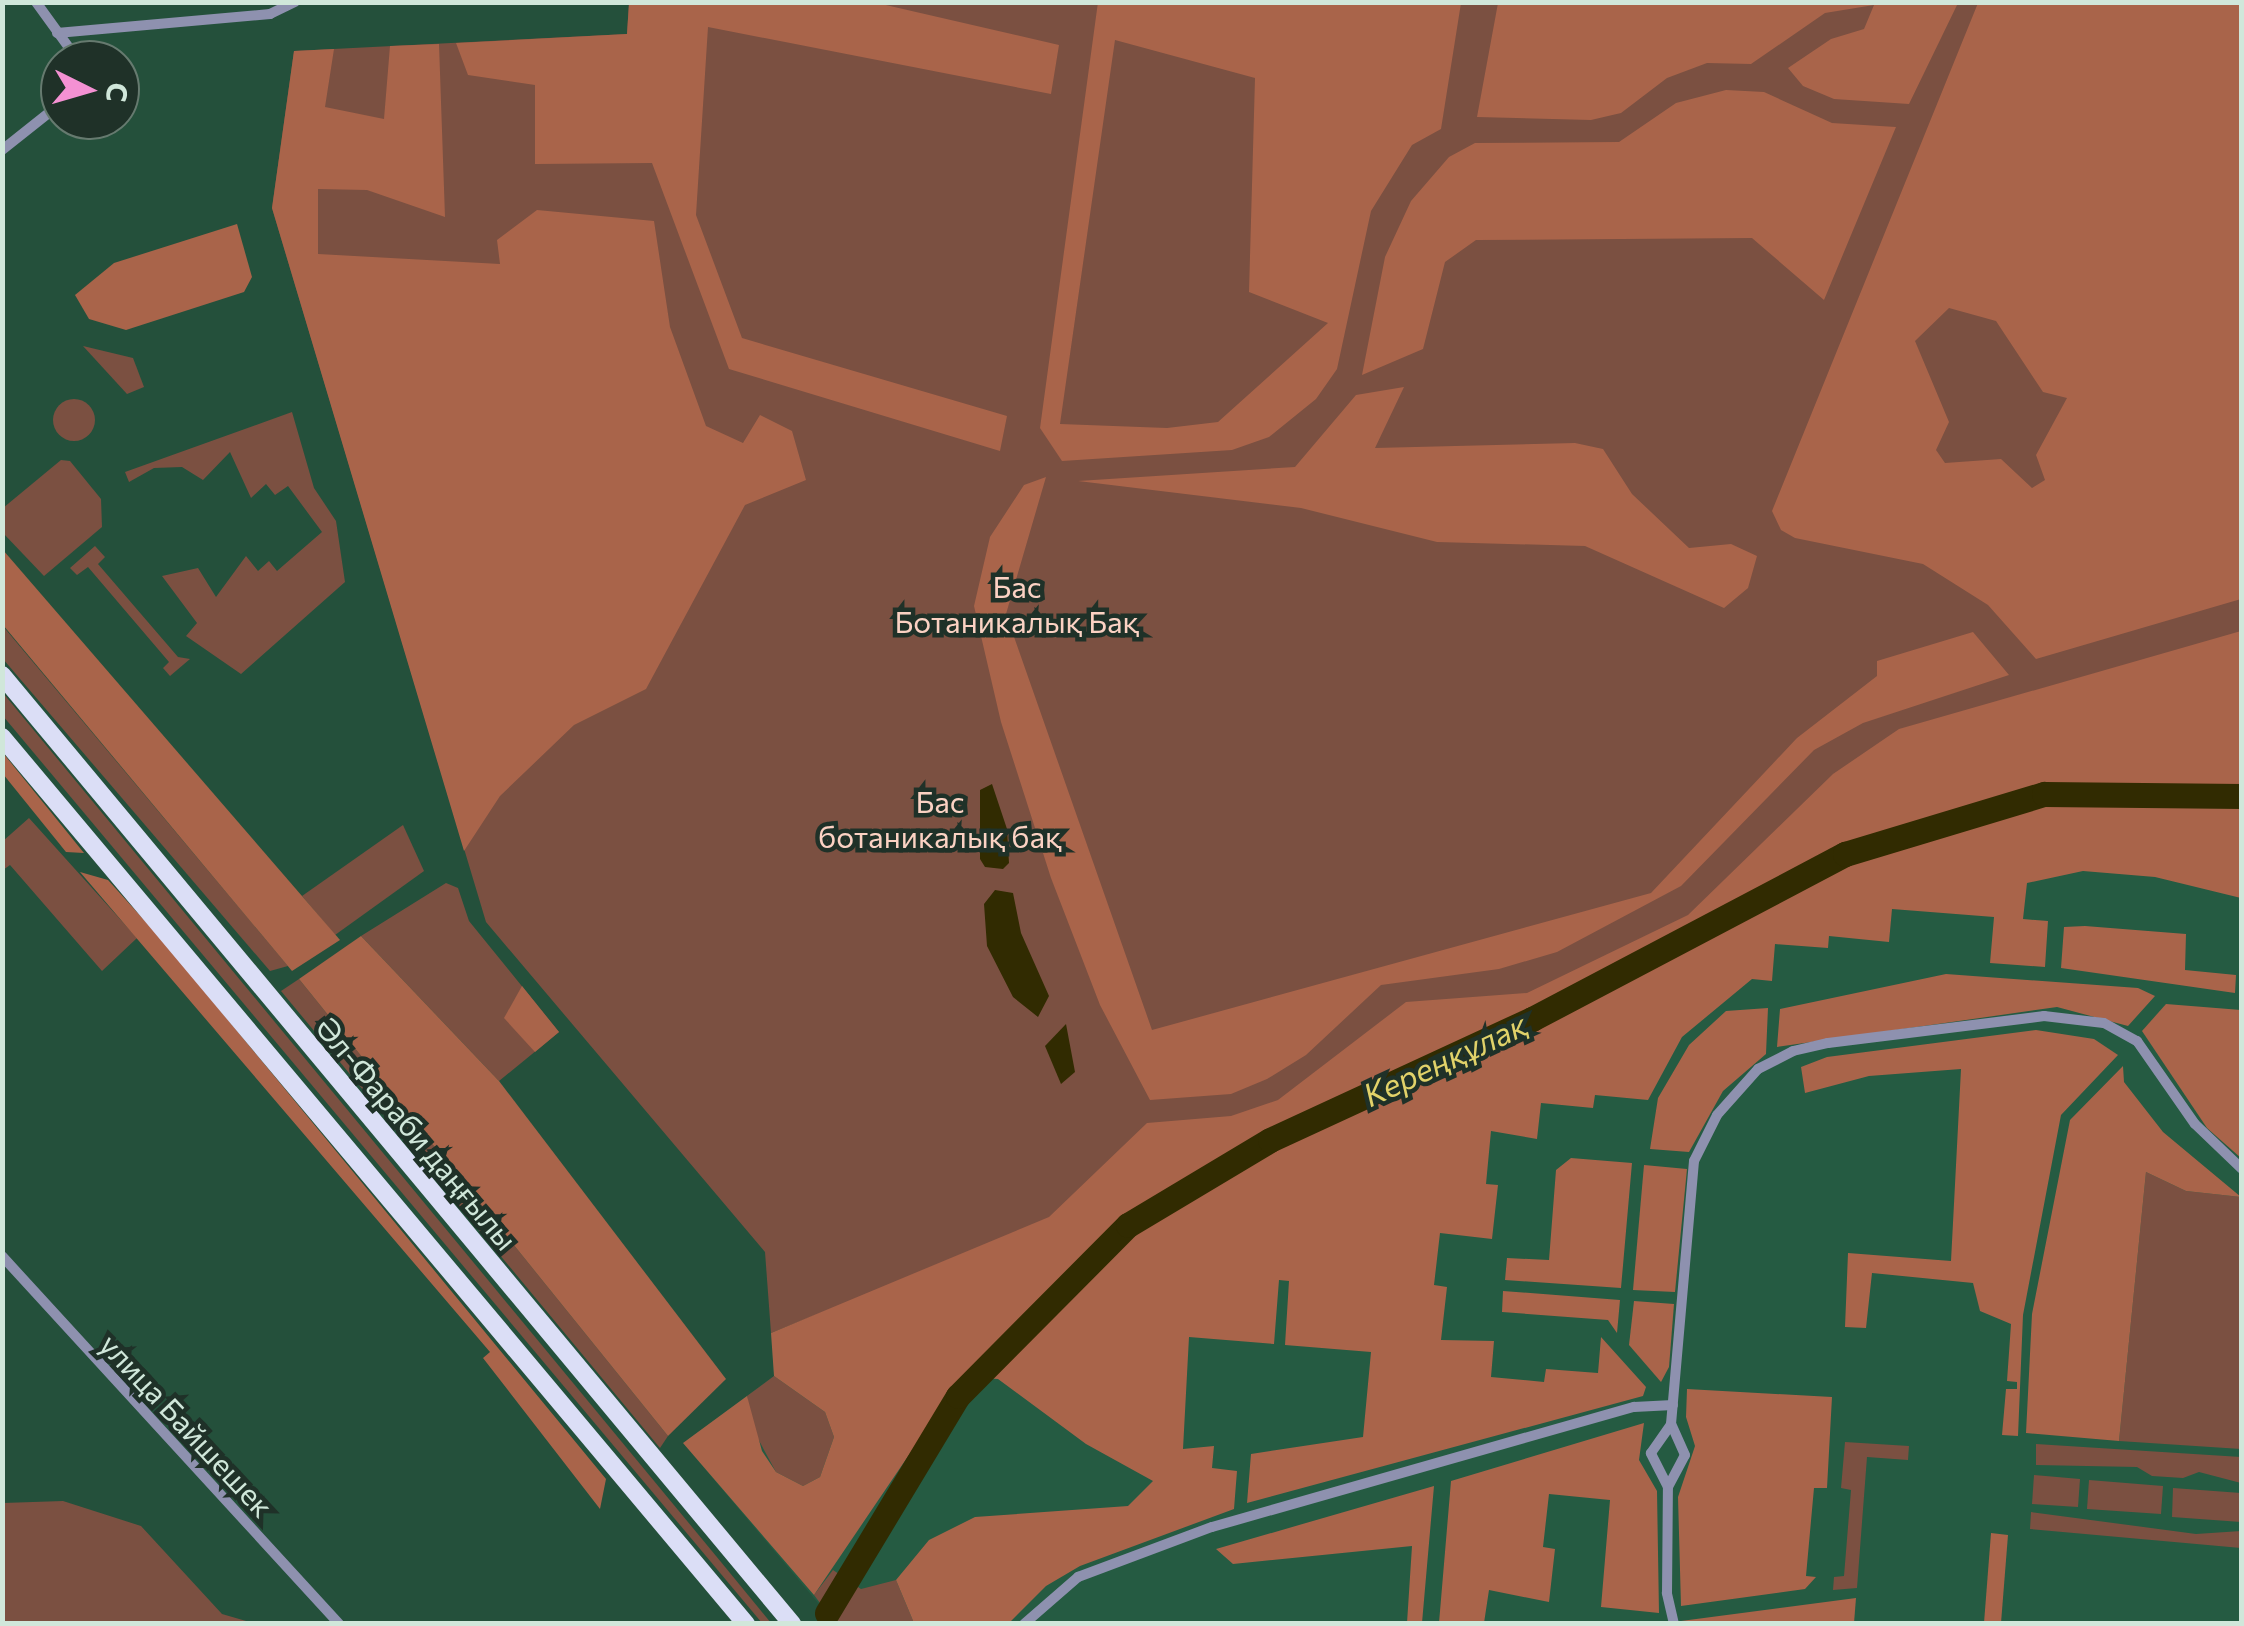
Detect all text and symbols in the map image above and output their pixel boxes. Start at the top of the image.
north arrow [40,40,140,140]
text: С [100,81,136,103]
park label: Бас Ботаникалық Бақ [894,568,1140,638]
park label: Бас ботаникалық бақ [818,783,1062,854]
water label: Кереңқұлақ [1357,1004,1533,1114]
street label: Әл-Фараби даңғылы [309,1009,525,1257]
street label: улица Байшешек [93,1326,281,1524]

